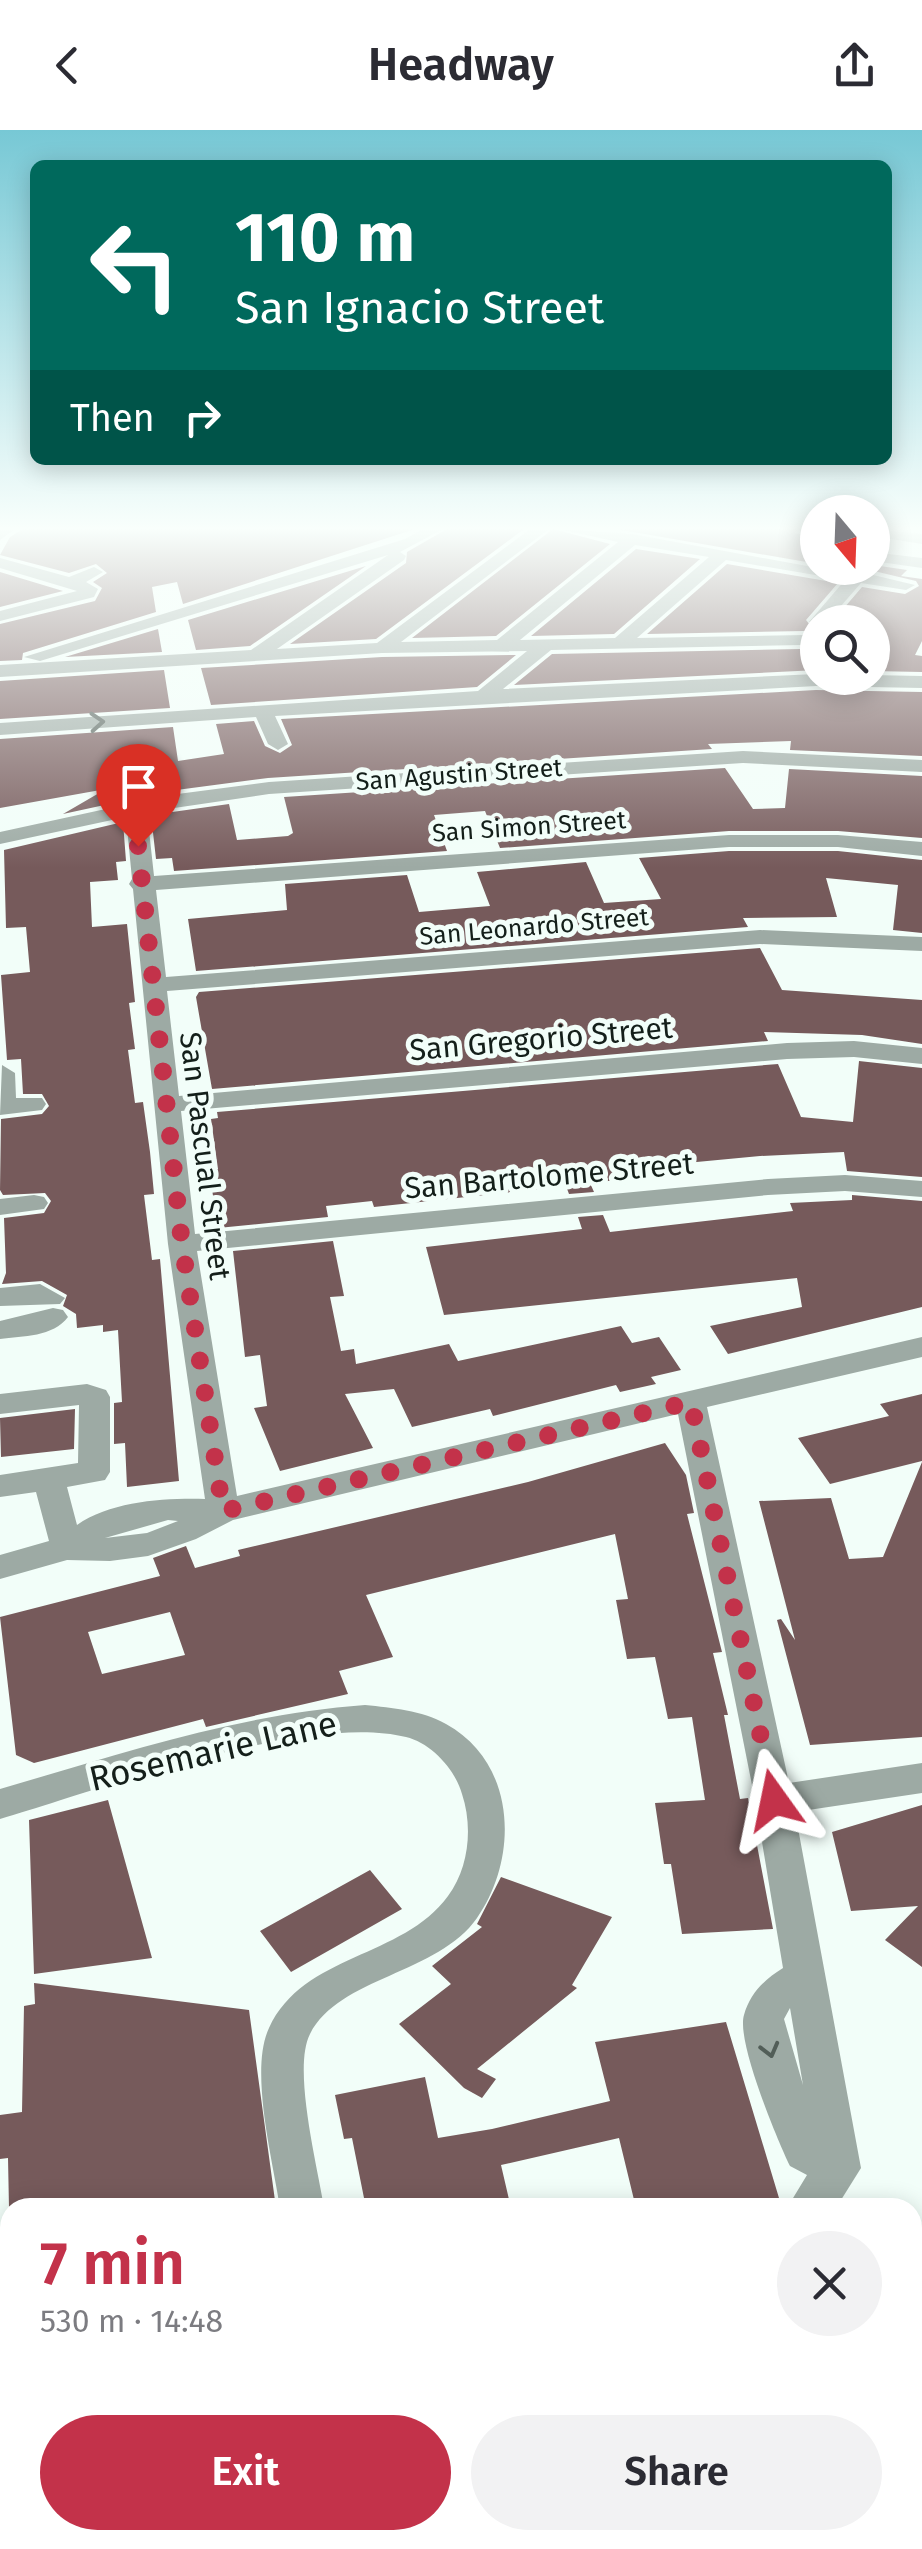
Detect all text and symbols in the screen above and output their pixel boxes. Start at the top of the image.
icon: back [40,38,95,93]
text: Headway [368,38,554,92]
icon: share [827,38,882,93]
text: 110 m [235,196,415,280]
icon: left [70,200,200,330]
text: San Ignacio Street [235,281,604,335]
icon: right [175,390,230,445]
text: Then [70,395,155,441]
north arrow [800,495,890,585]
map controls [800,495,890,695]
button: search [800,605,890,695]
one-way arrow [90,712,106,734]
pin [96,744,181,847]
street label: San Agustin Street [355,753,564,797]
icon: arrive [111,759,166,814]
street label: San Simon Street [431,805,628,849]
street label: San Leonardo Street [418,902,651,952]
street label: San Gregorio Street [408,1010,674,1068]
street label: San Pascual Street [172,1030,238,1282]
street label: San Bartolome Street [403,1145,695,1207]
street label: Rosemarie Lane [85,1702,341,1800]
position arrow [722,1748,826,1852]
one-way arrow [759,2041,780,2059]
text: 7 min [40,2228,185,2300]
button: close [777,2231,882,2336]
text: 530 m · 14:48 [40,2302,223,2340]
button: Exit [40,2415,451,2530]
button: Share [471,2415,882,2530]

